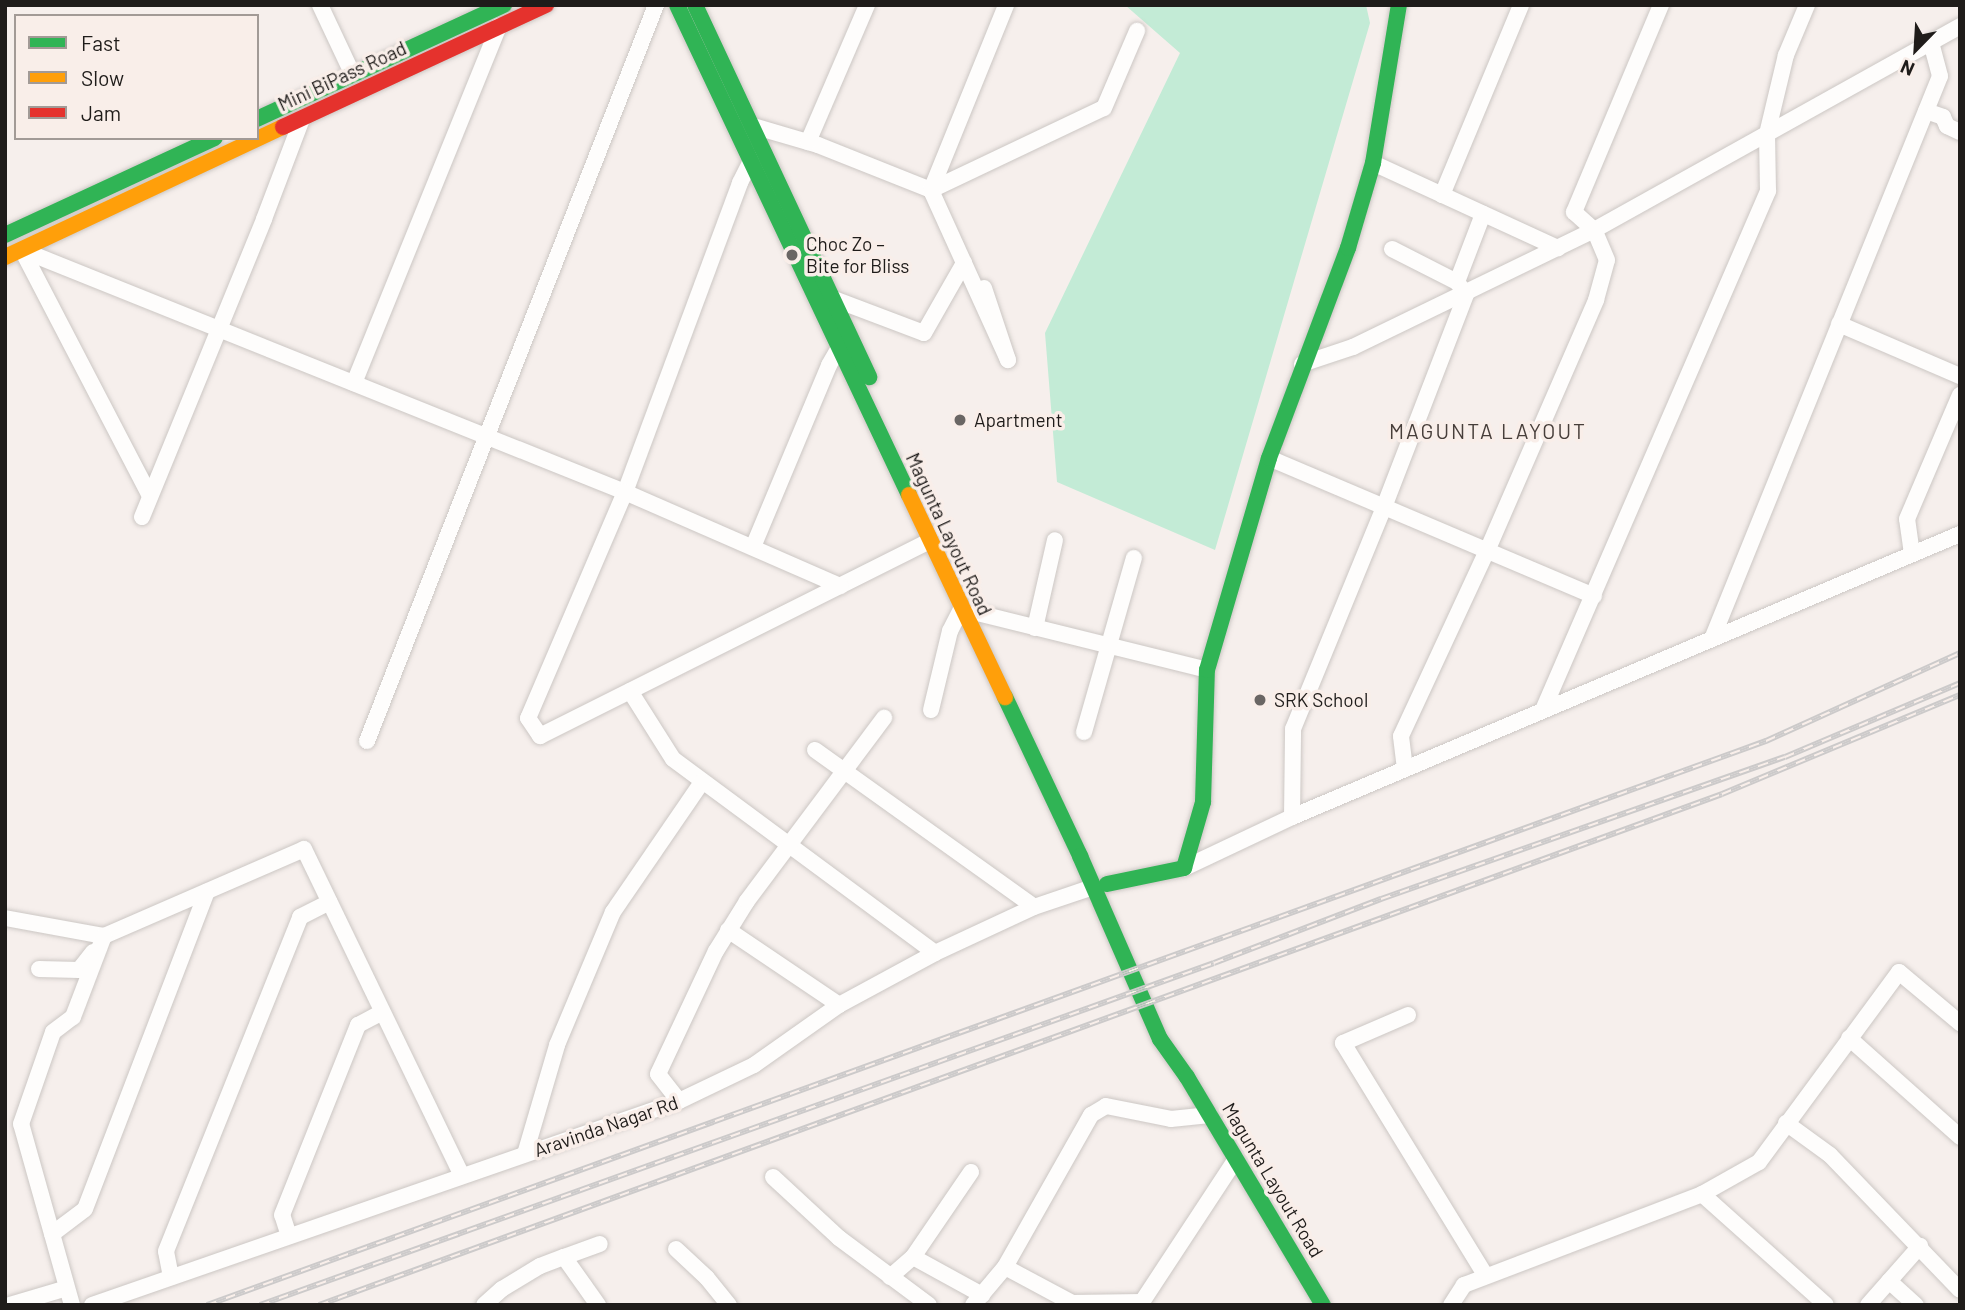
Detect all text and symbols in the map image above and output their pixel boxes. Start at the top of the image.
legend [14,14,259,140]
north arrow [1881,14,1951,84]
text: Fast [81,30,121,55]
street label: Mini BiPass Road [274,36,410,116]
text: N [1897,56,1918,82]
text: Slow [81,65,124,90]
text: Jam [81,100,121,125]
place label: Choc Zo – Bite for Bliss [806,233,909,277]
marker: Choc Zo – Bite for Bliss [784,247,800,263]
place label: Apartment [974,409,1063,431]
marker: Apartment [952,412,968,428]
district label: MAGUNTA LAYOUT [1391,418,1585,444]
street label: Magunta Layout Road [901,449,997,619]
place label: SRK School [1274,689,1368,711]
marker: SRK School [1252,692,1268,708]
street label: Aravinda Nagar Rd [531,1091,681,1161]
street label: Magunta Layout Road [1218,1099,1328,1261]

